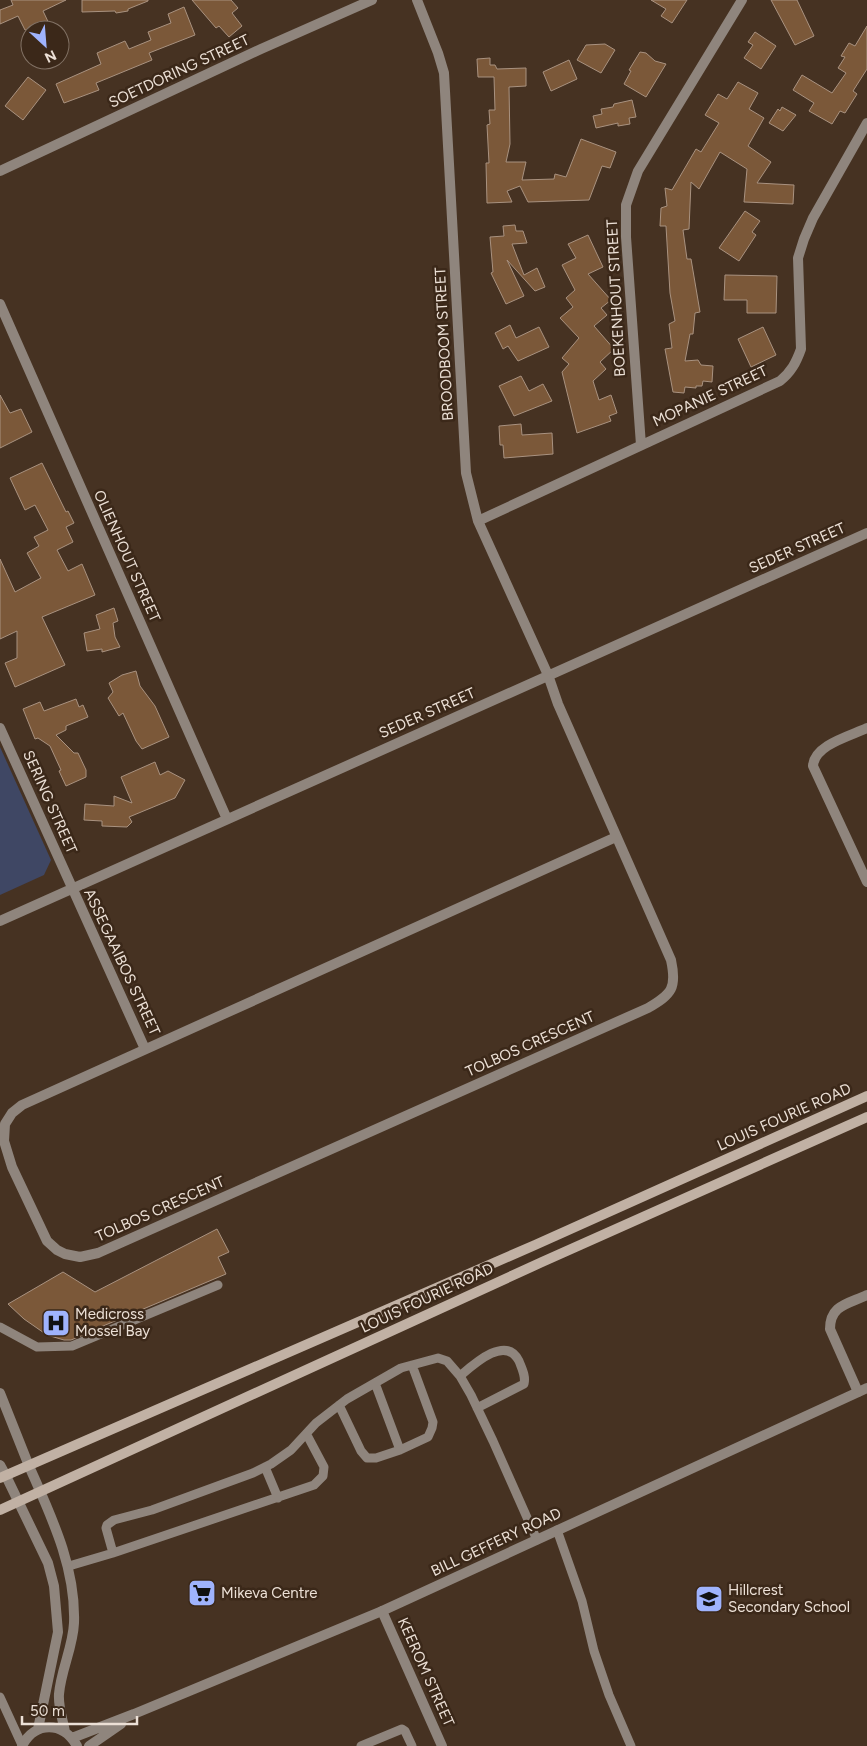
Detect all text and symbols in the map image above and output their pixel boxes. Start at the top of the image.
north arrow [20,20,70,70]
street label: SOETDORING STREET [106,30,253,112]
text: N [42,46,59,66]
street label: BOEKENHOUT STREET [603,218,629,377]
street label: BROODBOOM STREET [431,266,457,421]
street label: MOPANIE STREET [650,361,771,430]
street label: OLIENHOUT STREET [90,487,164,625]
street label: SEDER STREET [746,518,849,577]
street label: SEDER STREET [376,683,479,742]
street label: SERING STREET [19,748,81,857]
street label: ASSEGAAIBOS STREET [80,886,164,1039]
street label: TOLBOS CRESCENT [463,1007,598,1081]
street label: LOUIS FOURIE ROAD [714,1079,854,1155]
street label: TOLBOS CRESCENT [93,1172,228,1246]
street label: LOUIS FOURIE ROAD [358,1259,496,1337]
place label: Medicross Mossel Bay [75,1305,150,1340]
hospital icon: Medicross Mossel Bay [41,1308,71,1338]
street label: BILL GEFFERY ROAD [428,1504,564,1580]
supermarket icon: Mikeva Centre [187,1578,217,1608]
place label: Hillcrest Secondary School [728,1581,850,1616]
place label: Mikeva Centre [221,1584,318,1602]
school or university icon: Hillcrest Secondary School [694,1584,724,1614]
street label: KEEROM STREET [394,1615,458,1730]
scale bar [22,1694,138,1726]
text: 50 m [30,1702,65,1720]

